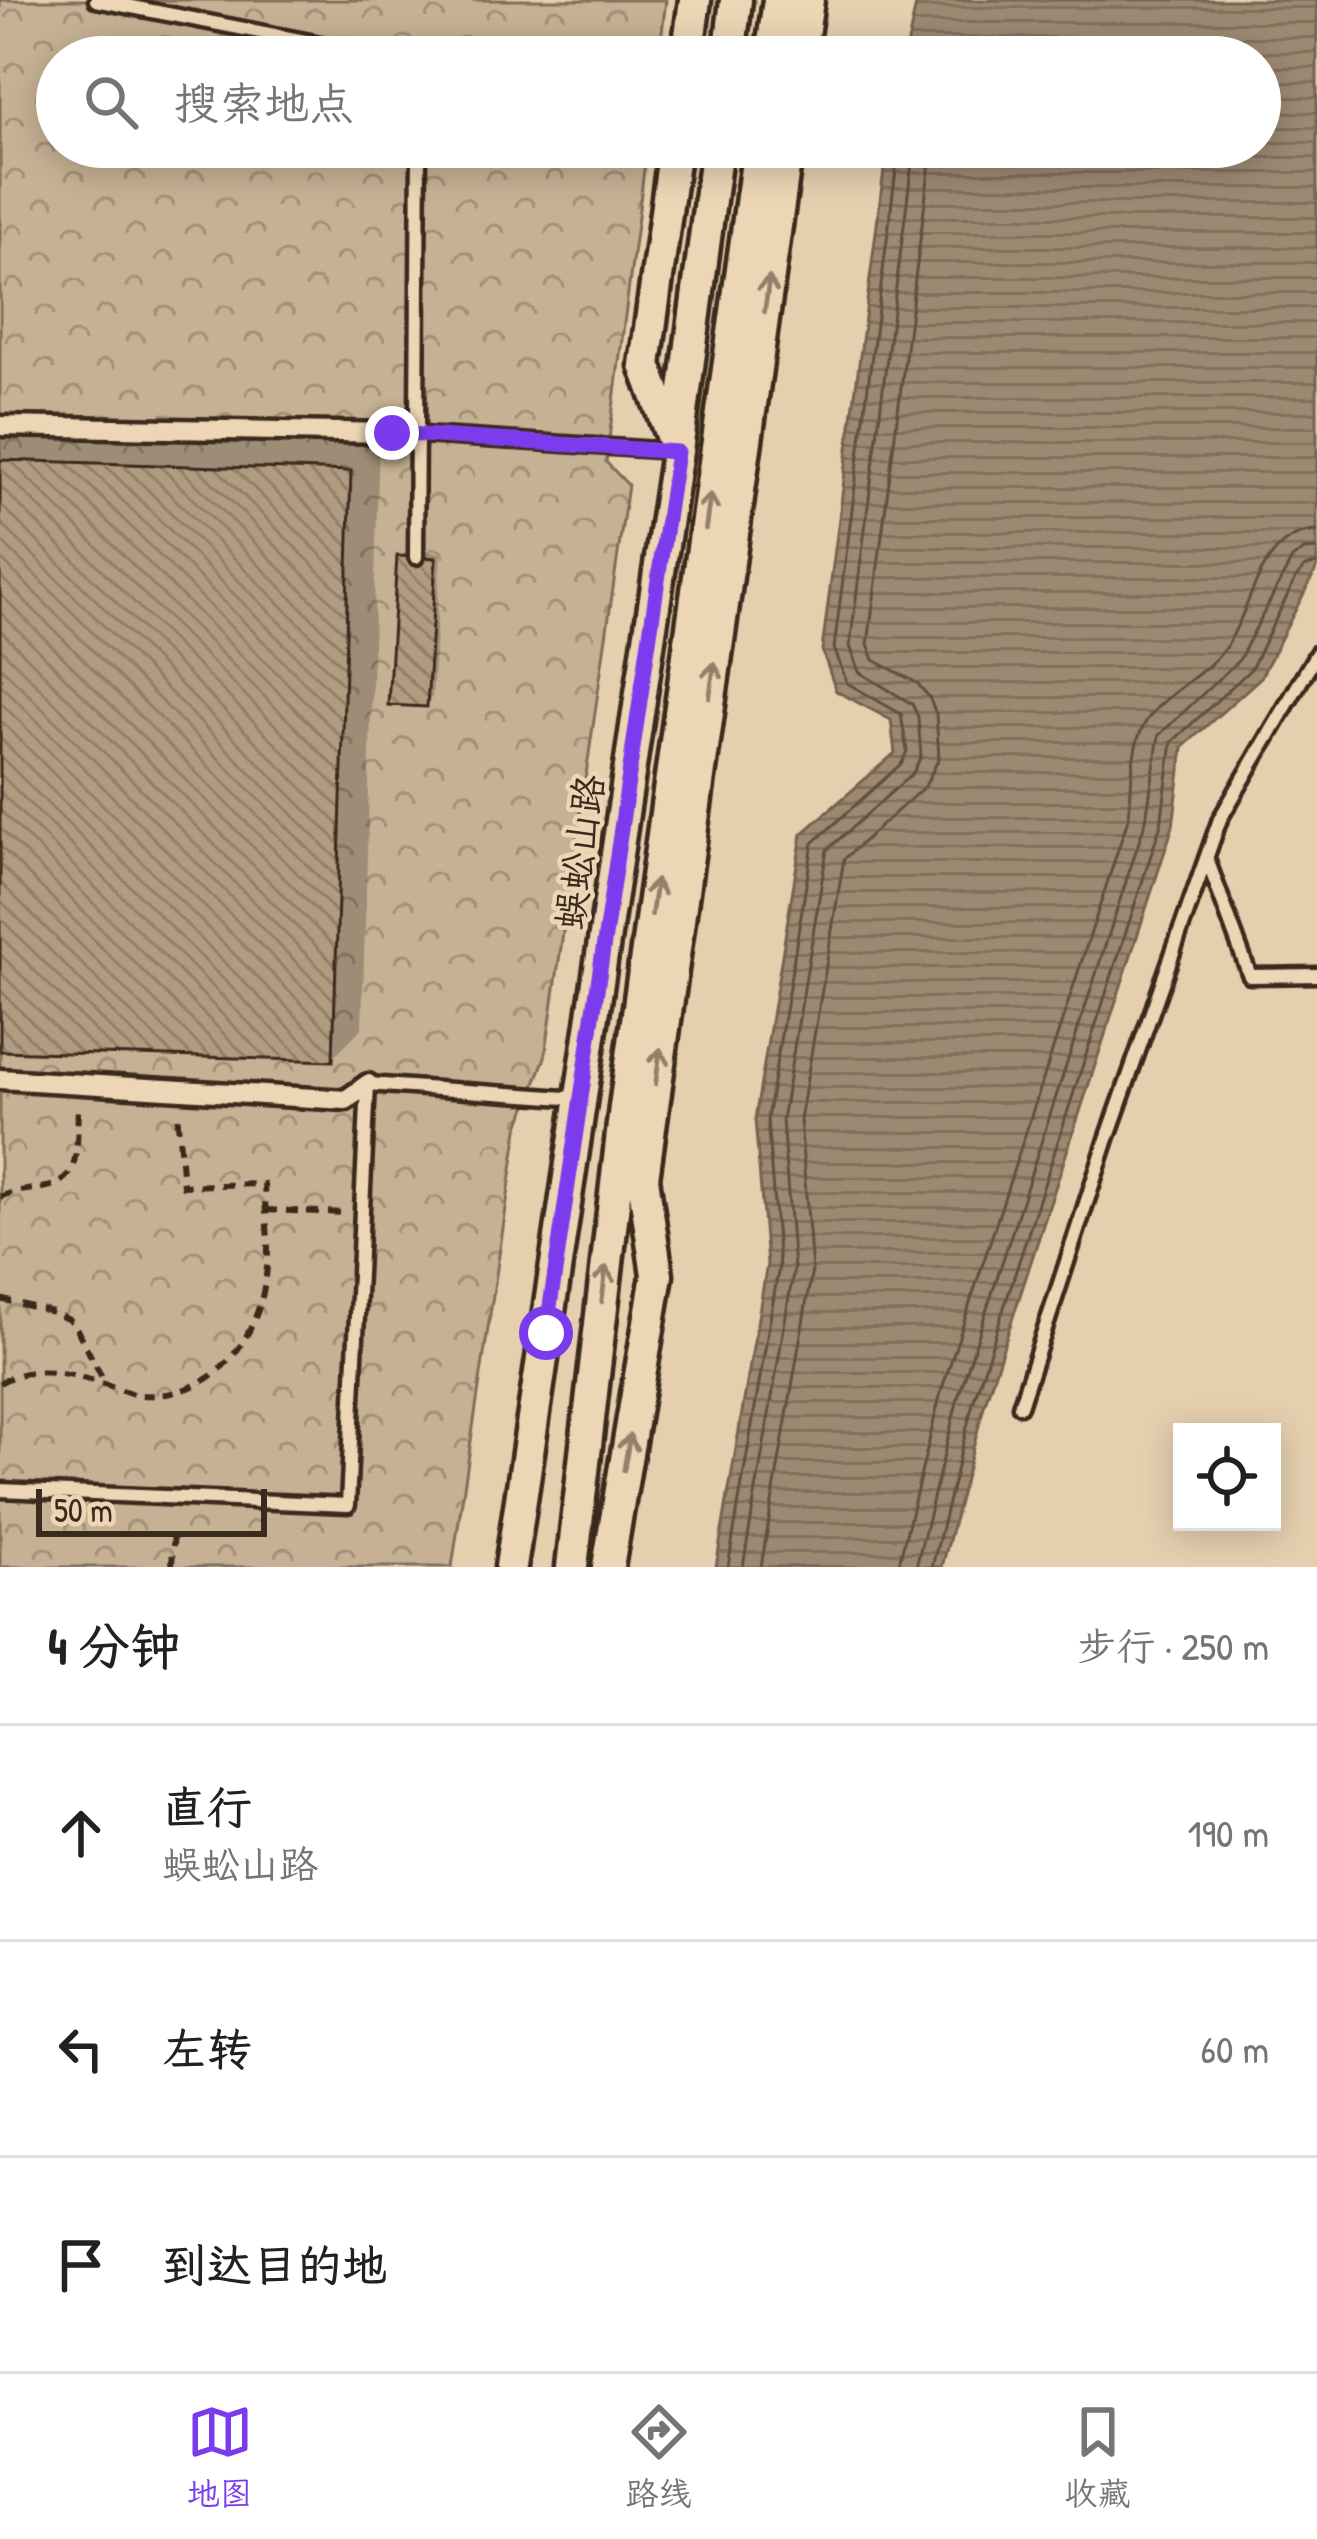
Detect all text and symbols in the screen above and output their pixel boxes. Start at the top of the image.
search box [36,36,1281,168]
icon: search [78,69,144,135]
text: 搜索地点 [174,72,354,133]
one-way arrow [756,275,779,314]
route end [365,406,419,460]
one-way arrow [697,492,720,531]
one-way arrow [702,661,724,700]
street label: 蜈蚣山路 [541,771,616,933]
one-way arrow [643,878,666,917]
one-way arrow [647,1047,670,1086]
one-way arrow [594,1265,616,1304]
route start [519,1306,573,1360]
map controls [1173,1423,1281,1531]
button: locate [1173,1423,1281,1531]
one-way arrow [616,1433,639,1472]
scale bar [36,1483,267,1536]
text: 50 m [54,1488,113,1532]
text: 4 分钟 [48,1611,181,1680]
text: 步行 · 250 m [1078,1619,1269,1672]
text: 直行 [162,1776,252,1837]
icon: ahead [48,1800,114,1866]
text: 190 m [1188,1806,1269,1859]
text: 蜈蚣山路 [162,1837,318,1890]
icon: left [48,2016,114,2082]
text: 左转 [162,2018,252,2079]
text: 60 m [1200,2022,1269,2075]
icon: arrive [48,2232,114,2298]
text: 到达目的地 [162,2234,387,2295]
tab: 地图 [187,2399,253,2515]
tab: 路线 [626,2399,692,2515]
tab: 收藏 [1065,2399,1131,2515]

